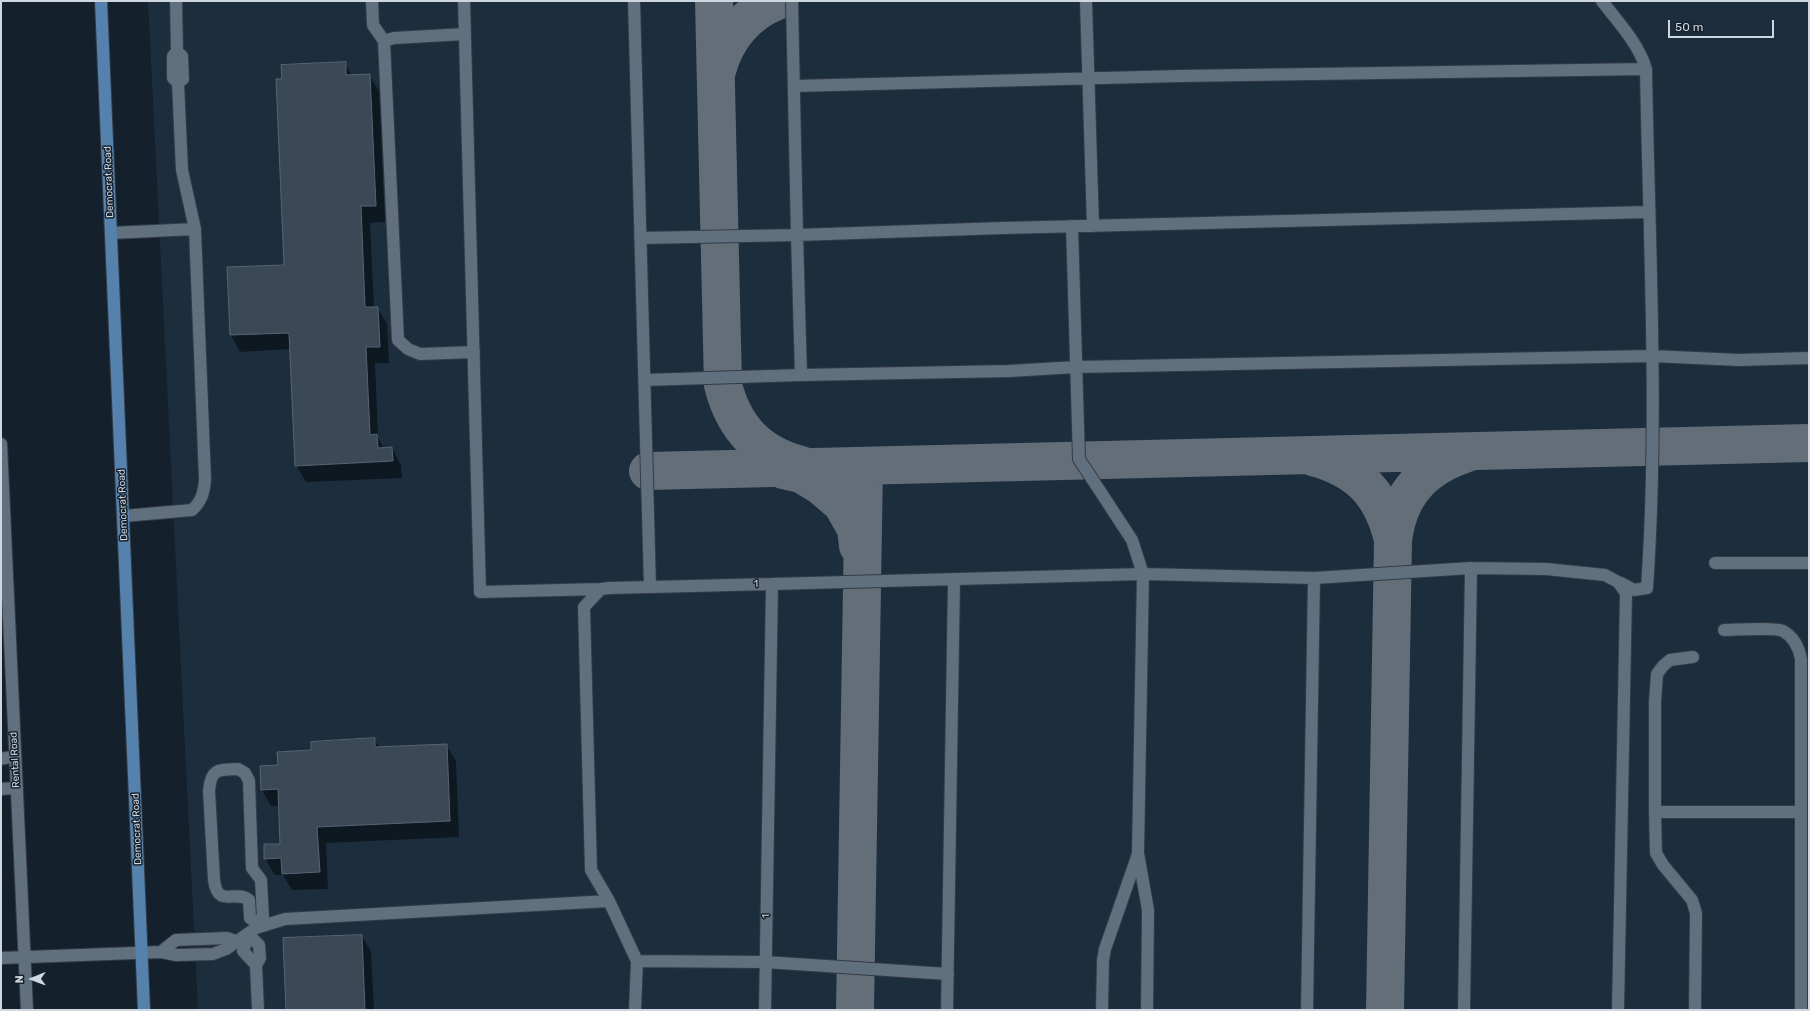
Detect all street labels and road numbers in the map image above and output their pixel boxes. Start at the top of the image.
street label: Democrat Road [102,146,116,218]
street label: Democrat Road [116,469,130,541]
street label: 1 [754,578,758,590]
street label: Rental Road [8,732,22,788]
street label: Democrat Road [130,793,144,865]
street label: 1 [760,914,772,918]

